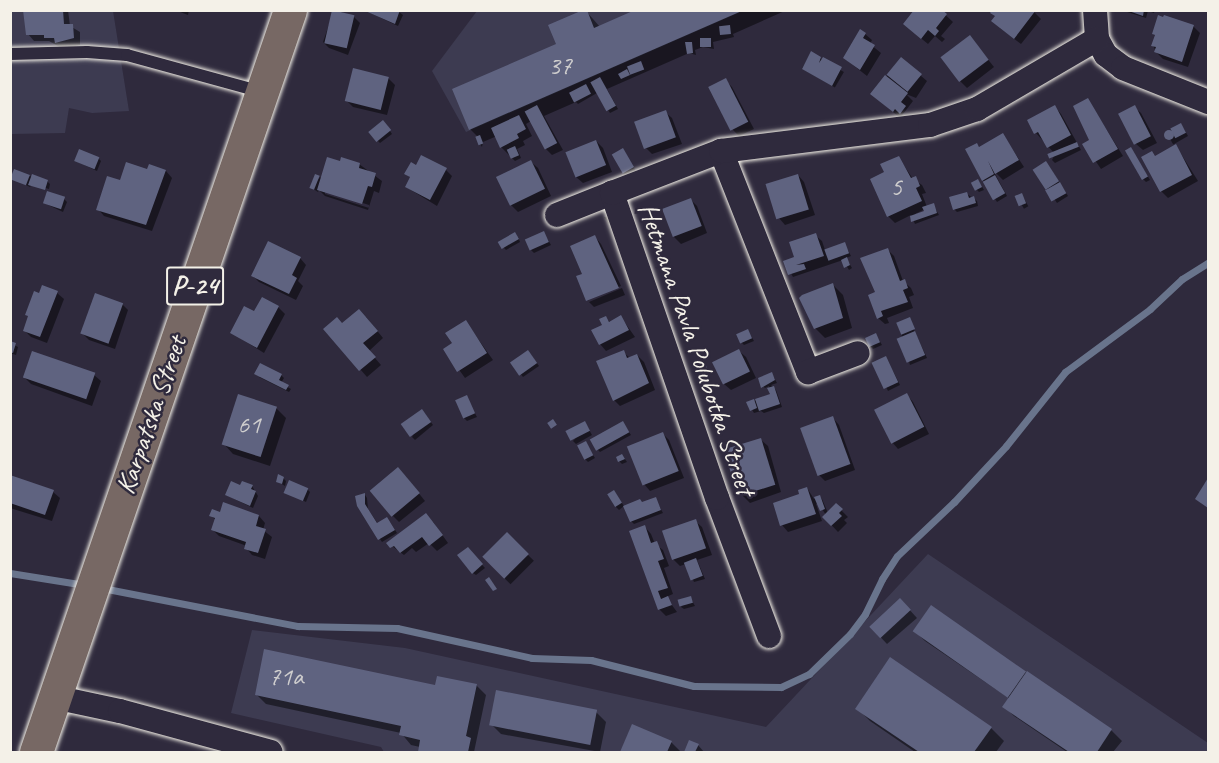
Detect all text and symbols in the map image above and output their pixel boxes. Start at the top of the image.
house number: 37 [548,50,572,82]
house number: 5 [890,171,902,203]
street label: Hetmana Pavla Polubotka Street [631,198,763,500]
road number: Р-24 [165,262,225,310]
street label: Karpatska Street [108,331,194,499]
house number: 61 [237,409,261,441]
house number: 71а [269,661,303,693]

